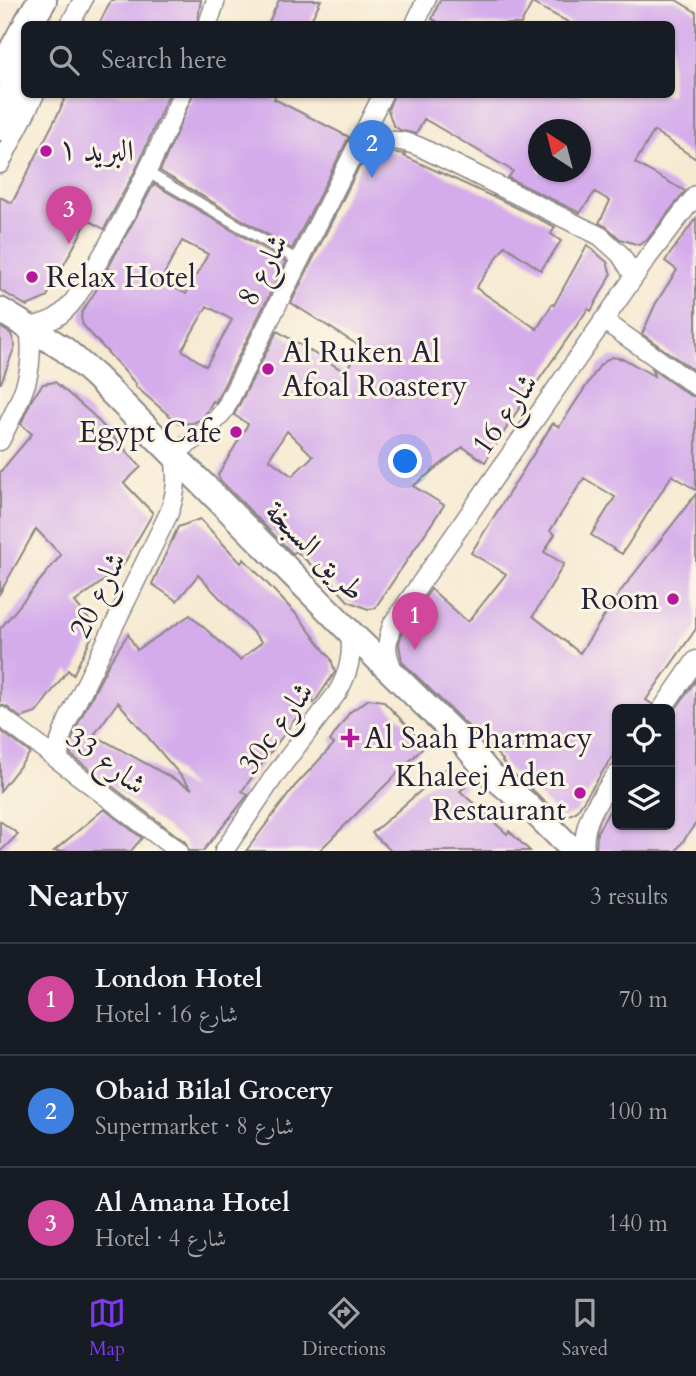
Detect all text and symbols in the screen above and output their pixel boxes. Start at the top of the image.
search box [21,21,675,98]
icon: search [45,41,83,79]
text: Search here [101,42,227,77]
north arrow [528,119,591,182]
pin: 2 [349,120,395,178]
place label: البريد ١ [60,131,134,172]
marker: البريد ١ [38,143,54,159]
pin: 3 [46,186,92,244]
street label: شارع 8 [228,227,302,315]
place label: Relax Hotel [46,257,196,298]
marker: Relax Hotel [24,269,40,285]
place label: Al Ruken Al Afoal Roastery [282,332,467,407]
marker: Al Ruken Al Afoal Roastery [260,361,276,377]
street label: شارع 16 [462,365,551,465]
place label: Egypt Cafe [79,412,222,453]
marker: Egypt Cafe [228,424,244,440]
your location [388,444,422,478]
street label: طريق السبخة [256,492,374,610]
street label: شارع 20 [60,545,140,647]
place label: Room [580,579,660,620]
marker: Room [665,591,681,607]
pin: 1 [392,592,438,650]
street label: 30c شارع [229,674,327,785]
map controls [612,704,675,830]
button: locate [612,704,675,767]
street label: شارع 33 [55,717,155,808]
place label: Al Saah Pharmacy [364,718,593,759]
marker: Al Saah Pharmacy [342,730,358,746]
place label: Khaleej Aden Restaurant [395,756,567,831]
button: layers [612,767,675,830]
marker: Khaleej Aden Restaurant [572,785,588,801]
text: Nearby [28,876,129,917]
text: 3 results [590,881,668,912]
text: London Hotel [95,961,262,996]
text: 1 [45,984,57,1015]
text: 70 m [619,984,668,1015]
text: Hotel · شارع 16 [95,999,238,1030]
text: Obaid Bilal Grocery [95,1073,333,1108]
text: 2 [45,1096,57,1127]
text: 100 m [607,1096,668,1127]
text: Supermarket · شارع 8 [95,1111,294,1142]
text: Al Amana Hotel [95,1185,290,1220]
text: 3 [45,1208,57,1239]
text: 140 m [607,1208,668,1239]
text: Hotel · شارع 4 [95,1223,226,1254]
tab: Map [88,1294,126,1362]
tab: Directions [302,1294,386,1362]
tab: Saved [562,1294,608,1362]

